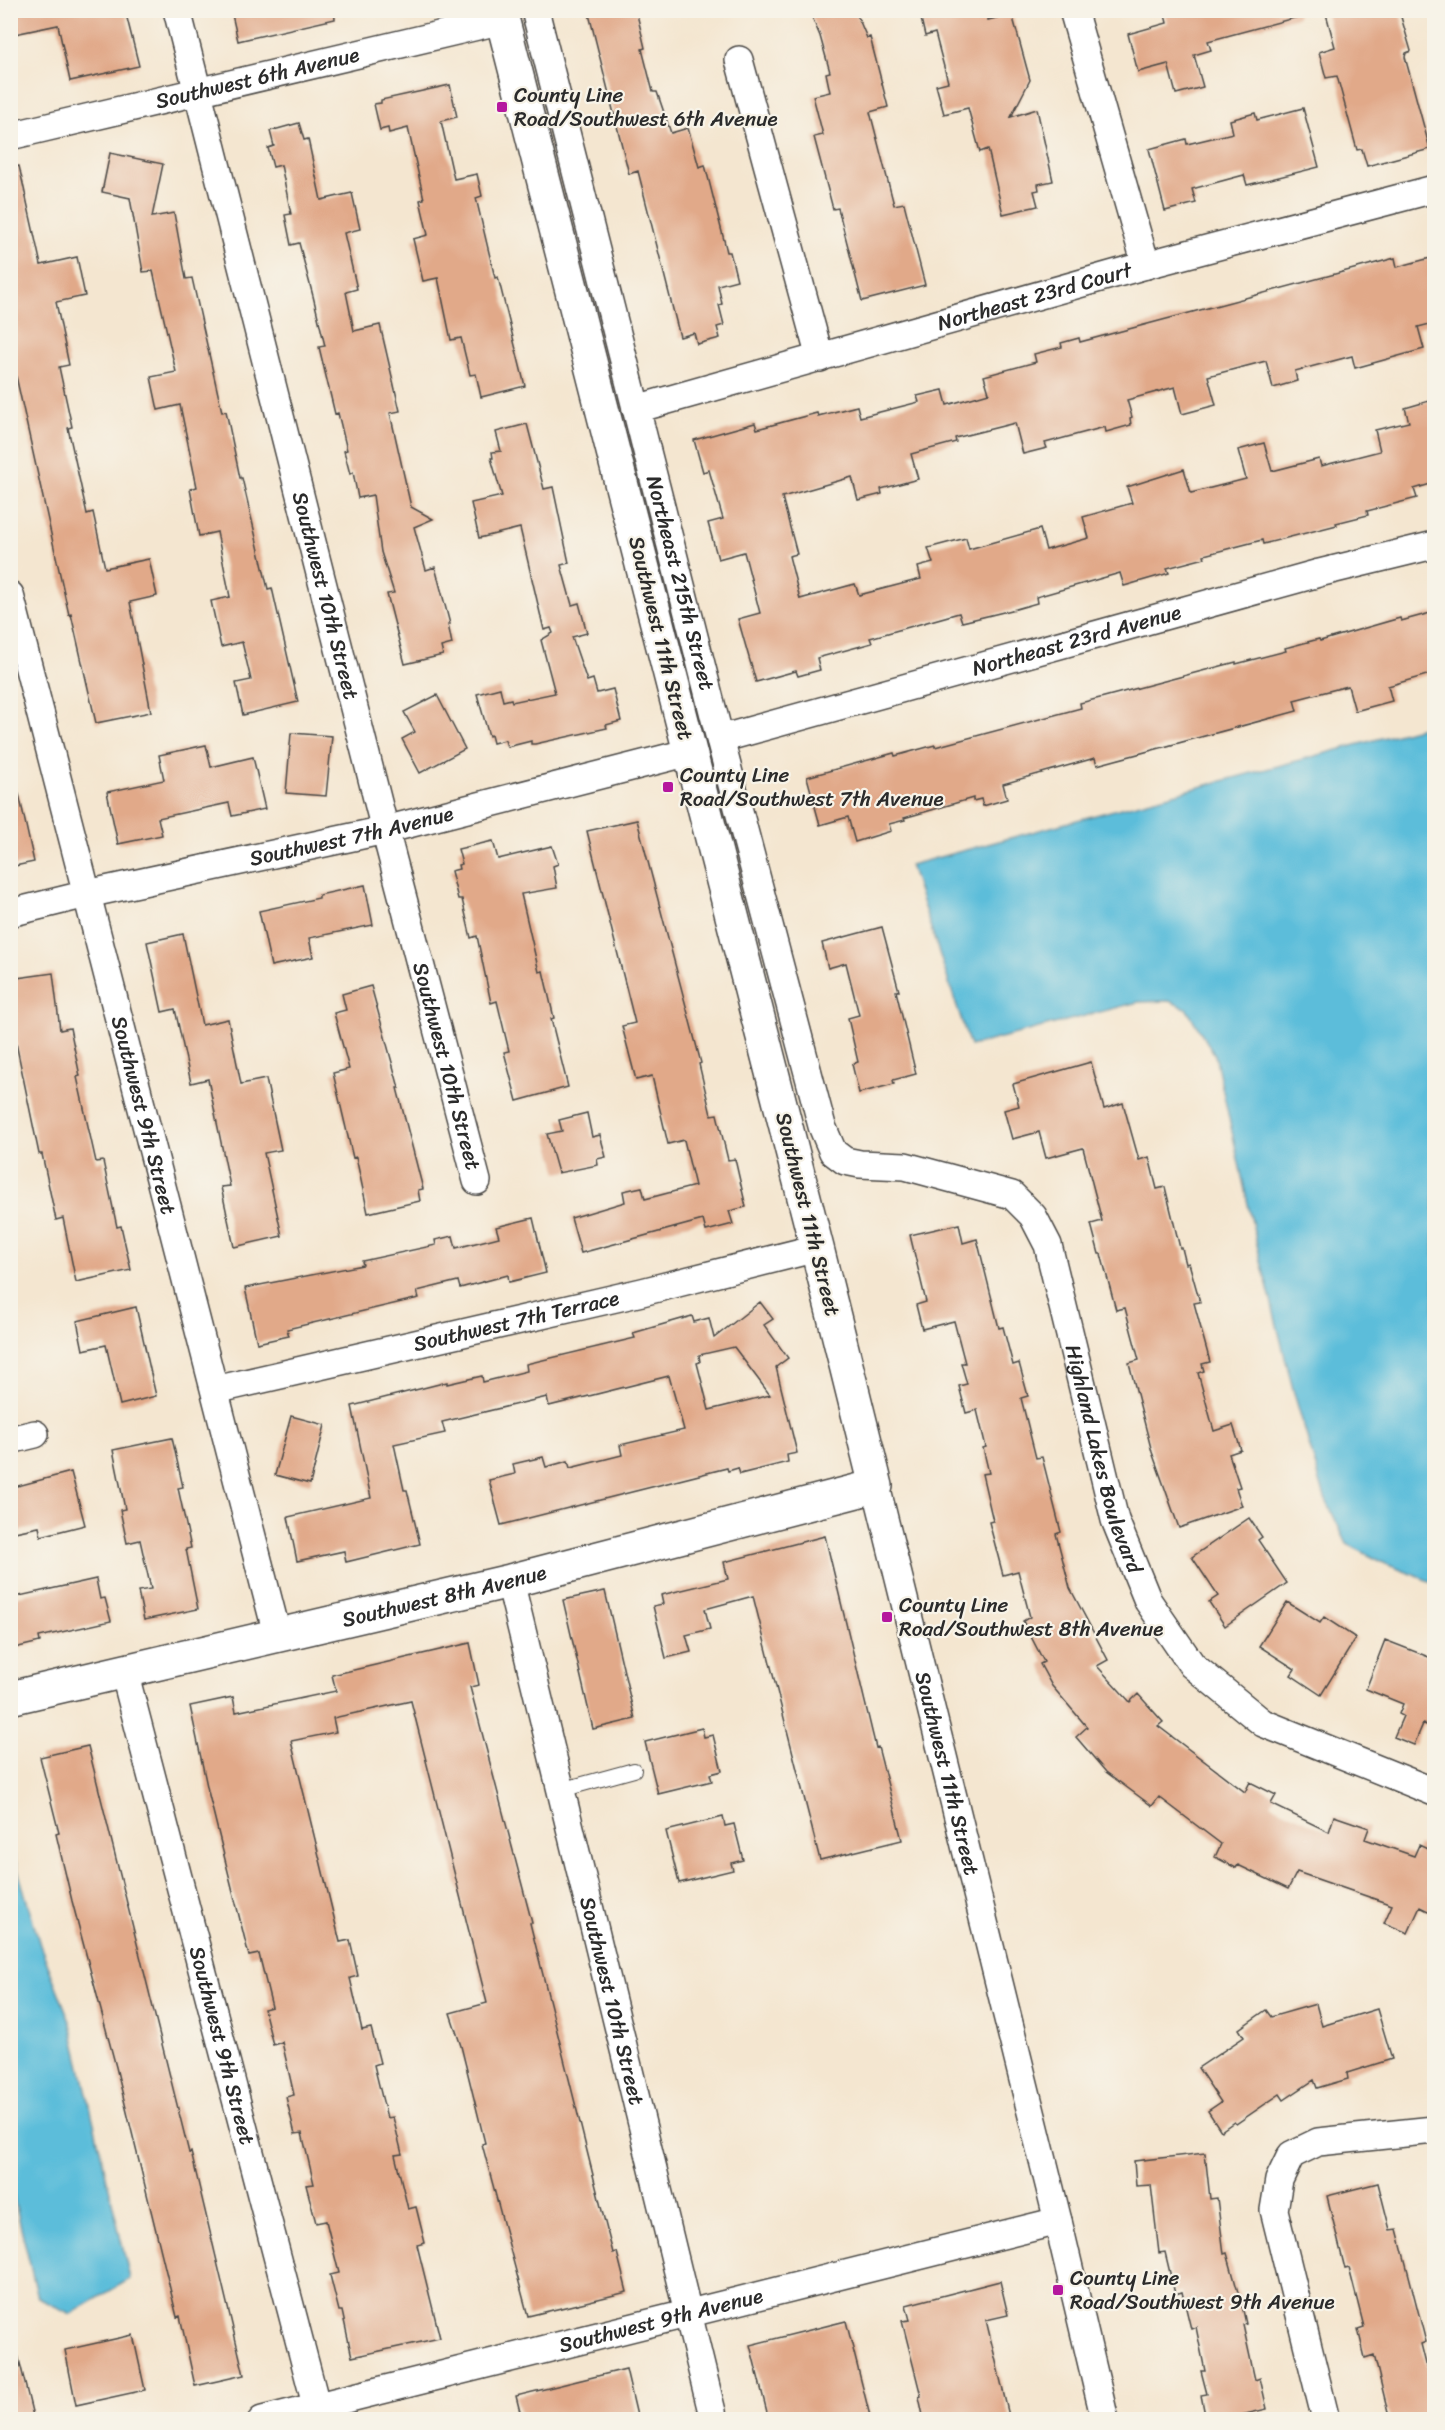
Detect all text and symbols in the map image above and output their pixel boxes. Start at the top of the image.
street label: Southwest 6th Avenue [151,35,363,120]
place label: County Line Road/Southwest 6th Avenue [514,76,778,138]
marker: County Line Road/Southwest 6th Avenue [495,100,509,114]
street label: Northeast 23rd Court [933,251,1138,342]
street label: Northeast 215th Street [635,471,726,694]
street label: Southwest 10th Street [281,487,370,704]
street label: Southwest 11th Street [617,532,705,744]
street label: Northeast 23rd Avenue [968,593,1186,687]
place label: County Line Road/Southwest 7th Avenue [680,756,944,818]
marker: County Line Road/Southwest 7th Avenue [661,780,675,794]
street label: Southwest 7th Avenue [246,794,458,878]
street label: Southwest 10th Street [401,958,492,1174]
street label: Southwest 9th Street [100,1012,187,1219]
street label: Southwest 11th Street [764,1108,852,1320]
street label: Southwest 7th Terrace [409,1279,623,1363]
street label: Highland Lakes Boulevard [1054,1340,1154,1581]
street label: Southwest 8th Avenue [338,1553,551,1639]
place label: County Line Road/Southwest 8th Avenue [899,1586,1163,1648]
marker: County Line Road/Southwest 8th Avenue [880,1610,894,1624]
street label: Southwest 11th Street [904,1667,991,1879]
street label: Southwest 10th Street [568,1893,656,2109]
street label: Southwest 9th Street [178,1942,266,2149]
place label: County Line Road/Southwest 9th Avenue [1070,2259,1335,2321]
street label: Southwest 9th Avenue [555,2277,767,2364]
marker: County Line Road/Southwest 9th Avenue [1051,2283,1065,2297]

